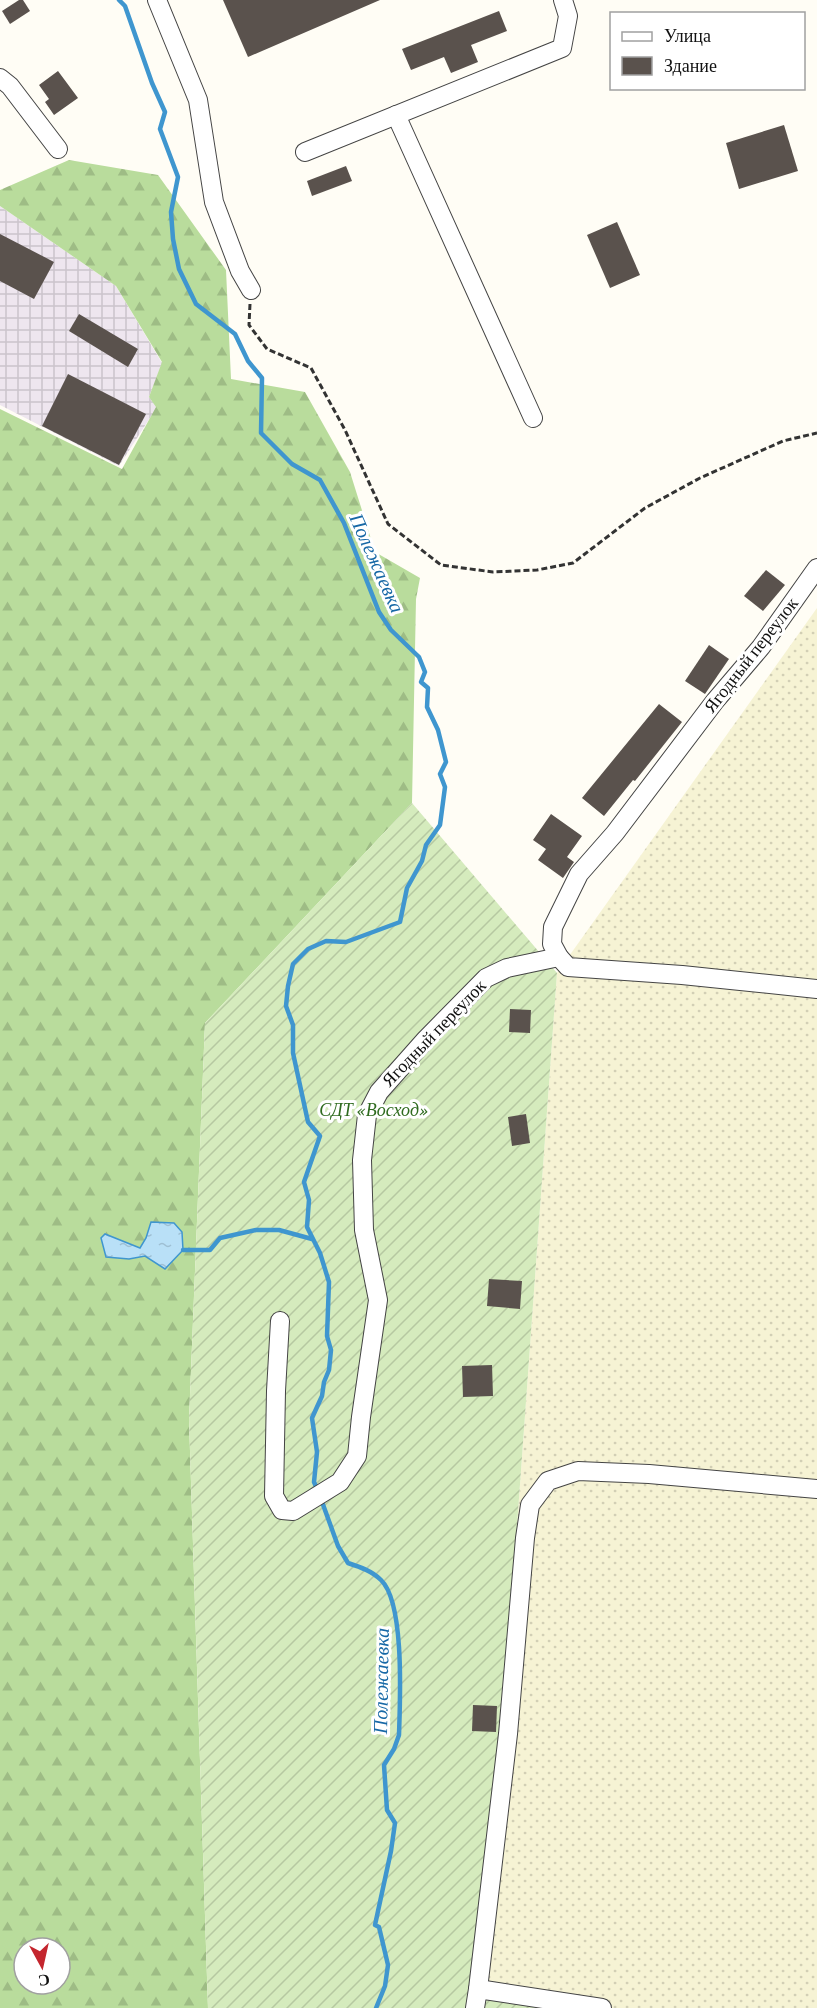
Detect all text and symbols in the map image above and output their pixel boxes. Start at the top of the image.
legend [610,12,805,90]
text: Улица [664,26,711,46]
text: Здание [664,56,717,76]
water label: Полежаевка [345,509,409,616]
street label: Ягодный переулок [700,593,802,716]
street label: Ягодный переулок [378,975,490,1090]
park label: СДТ «Восход» [319,1100,429,1120]
water label: Полежаевка [369,1628,393,1735]
north arrow [12,1936,72,1996]
text: С [37,1971,51,1990]

